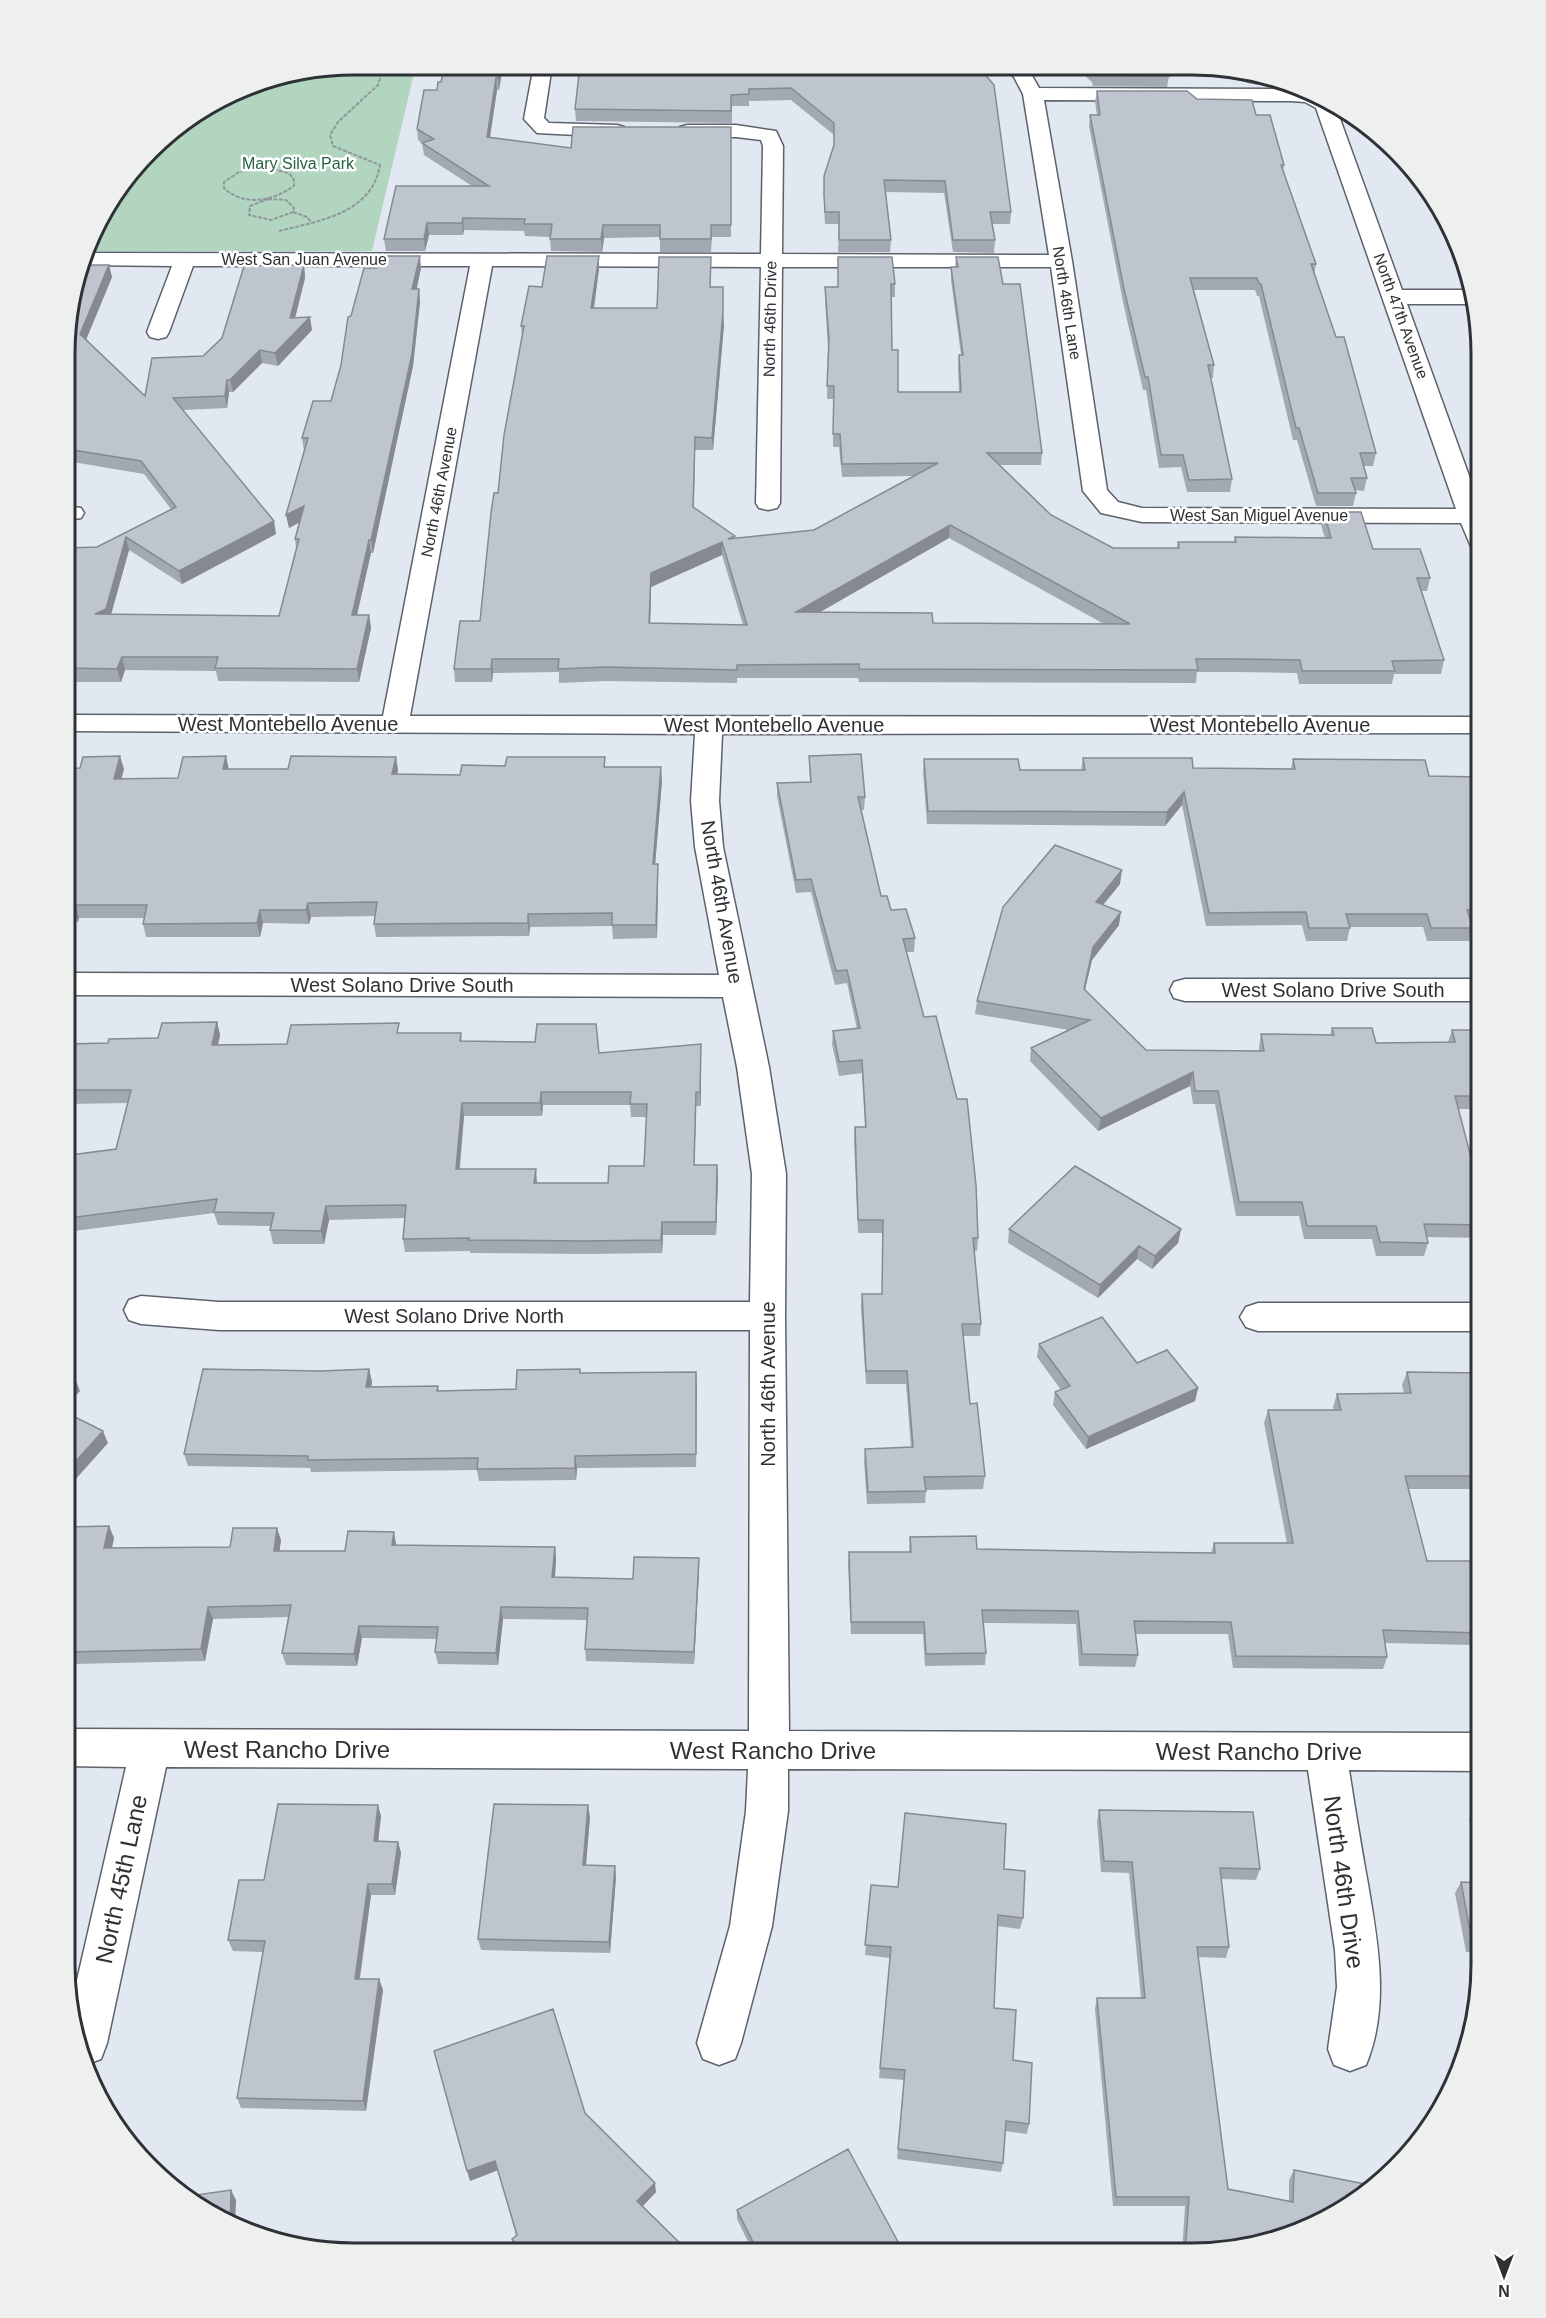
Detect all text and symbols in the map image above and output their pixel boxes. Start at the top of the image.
park label: Mary Silva Park [242,155,355,172]
street label: North 46th Lane [1050,245,1084,361]
street label: West San Juan Avenue [221,251,387,268]
street label: North 47th Avenue [1370,251,1432,381]
street label: North 46th Drive [760,261,780,377]
street label: North 46th Avenue [418,425,460,559]
street label: West San Miguel Avenue [1170,507,1348,524]
street label: West Montebello Avenue [178,713,398,735]
street label: West Montebello Avenue [664,714,884,736]
street label: West Montebello Avenue [1150,714,1370,736]
street label: North 46th Avenue [697,819,747,985]
street label: West Solano Drive South [290,974,514,996]
street label: West Solano Drive South [1221,979,1445,1001]
street label: North 46th Avenue [757,1301,779,1467]
street label: West Solano Drive North [344,1305,564,1327]
street label: West Rancho Drive [184,1736,390,1763]
street label: West Rancho Drive [670,1737,876,1764]
street label: West Rancho Drive [1156,1738,1362,1765]
street label: North 45th Lane [90,1792,152,1966]
street label: North 46th Drive [1318,1794,1370,1970]
north arrow [1474,2246,1534,2306]
text: N [1498,2282,1510,2299]

